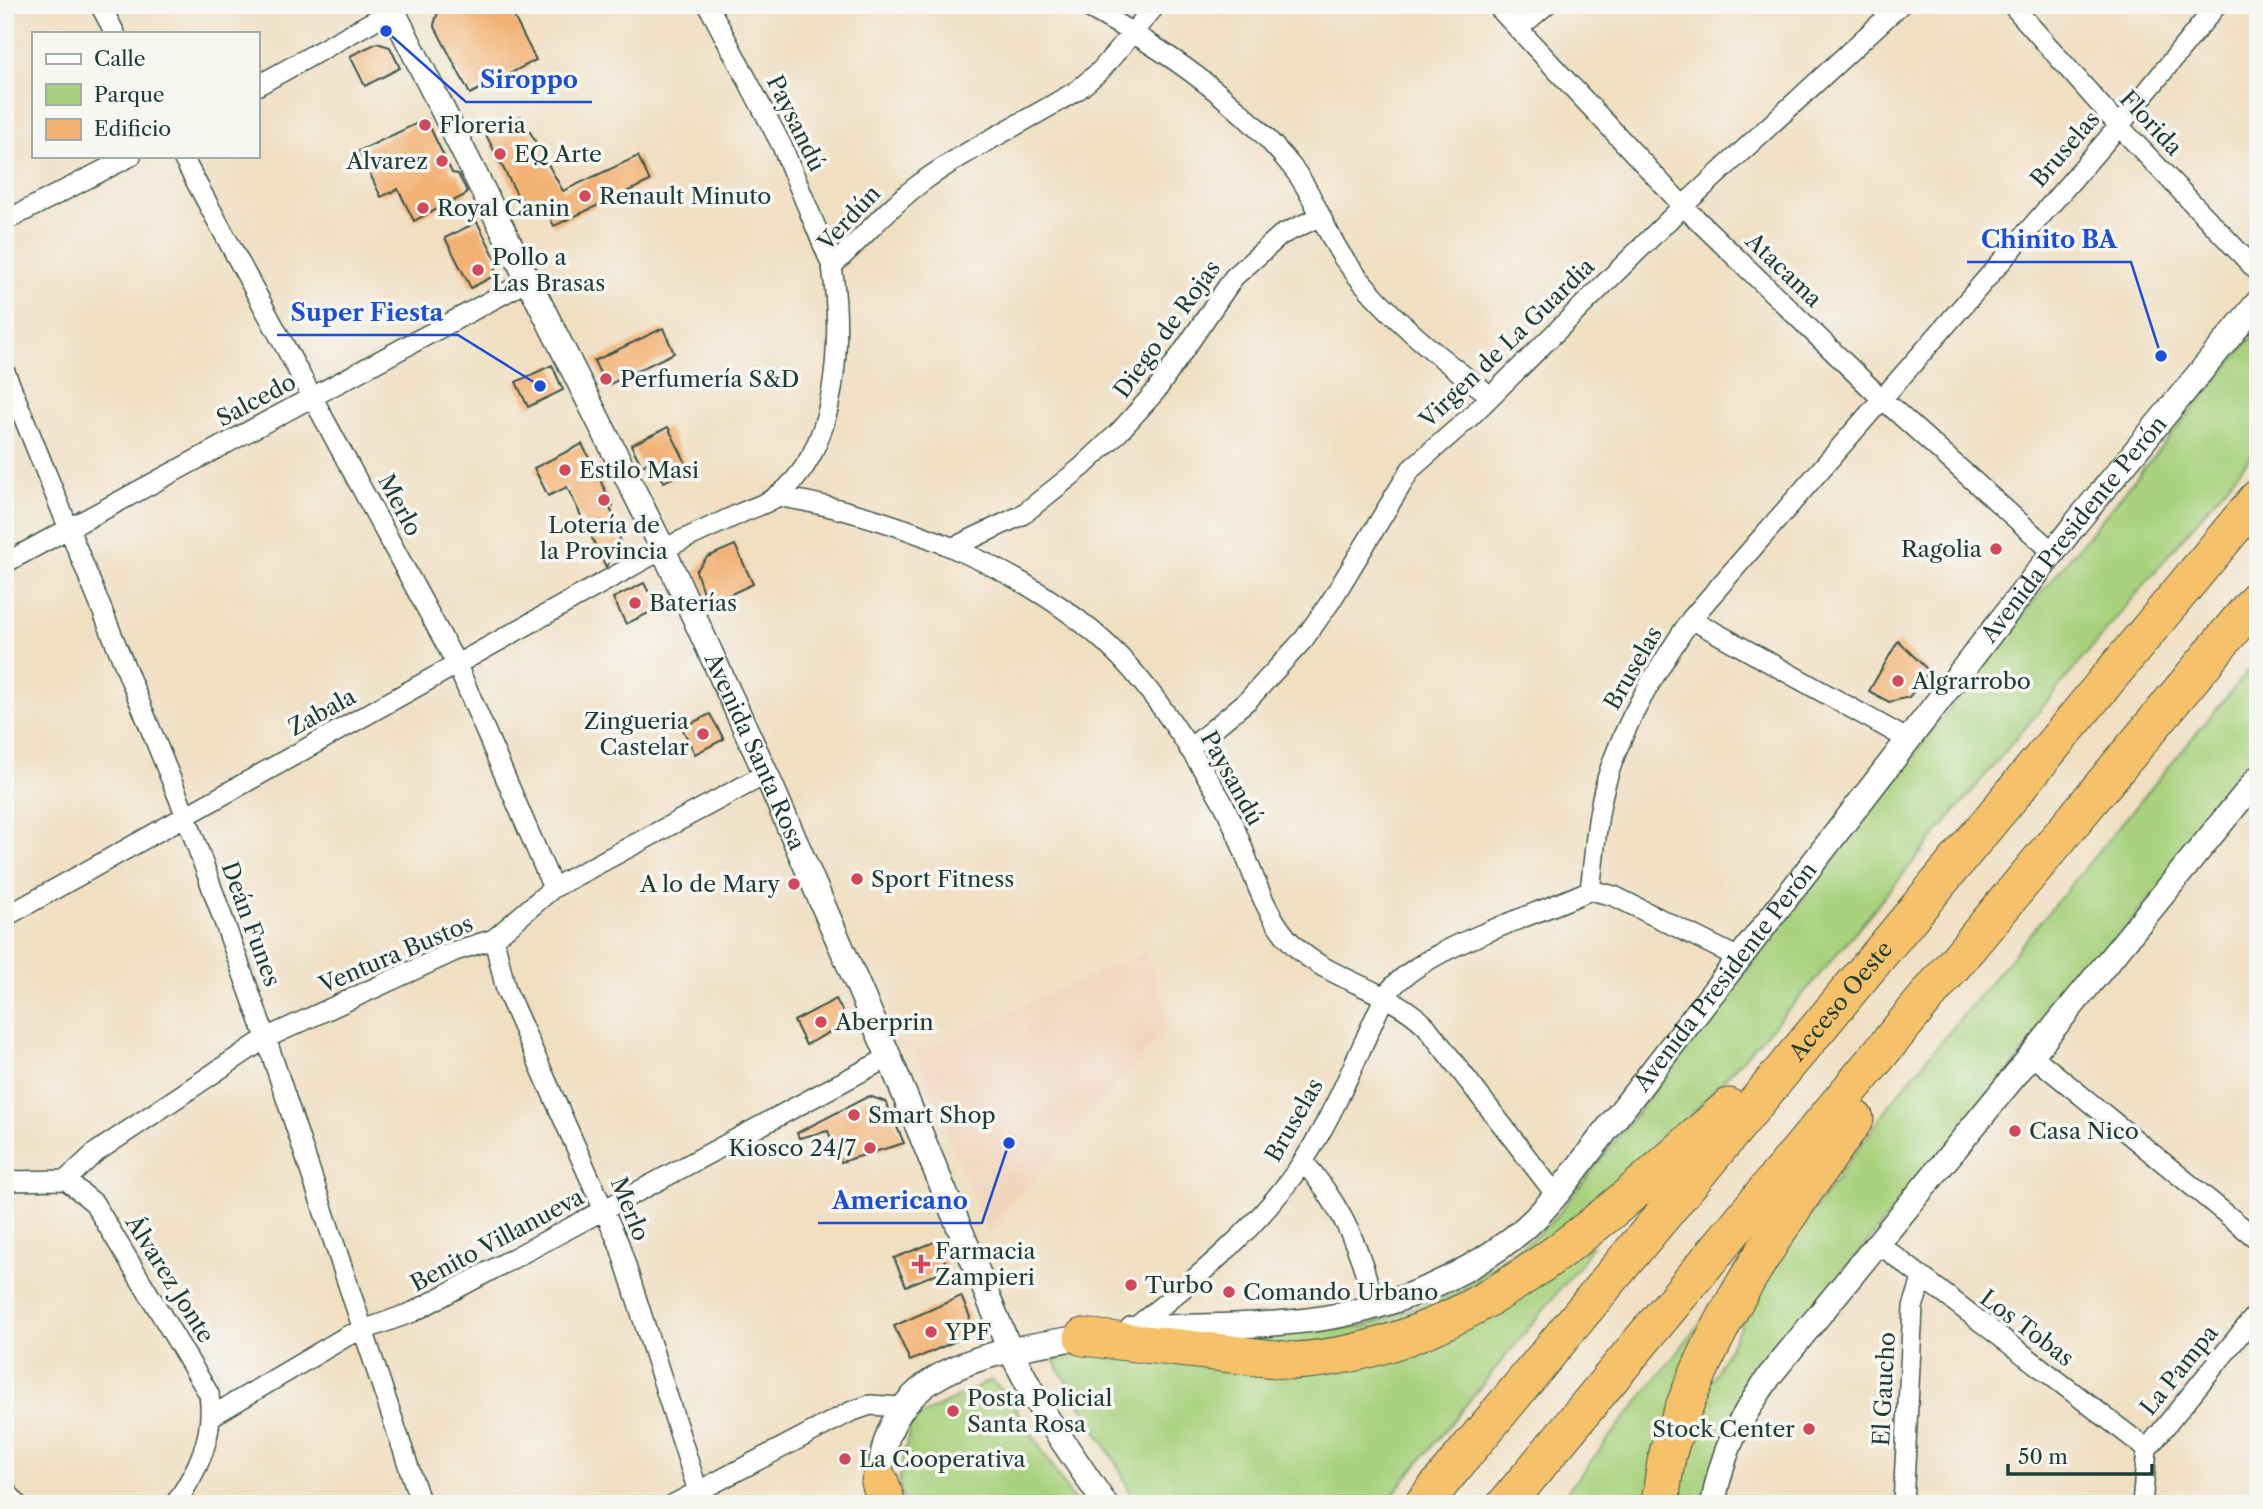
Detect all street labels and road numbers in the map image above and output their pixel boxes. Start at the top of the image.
street label: Paysandú [761,71,831,176]
street label: Florida [2114,85,2189,162]
street label: Bruselas [2024,105,2106,193]
street label: Verdún [811,180,886,257]
street label: Atacama [1739,226,1828,314]
street label: Virgen de La Guardia [1413,252,1601,434]
street label: Diego de Rojas [1108,255,1226,403]
street label: Salcedo [212,368,300,432]
street label: Avenida Presidente Perón [1974,410,2172,649]
street label: Merlo [372,469,428,541]
street label: Bruselas [1598,621,1668,715]
street label: Avenida Santa Rosa [698,648,812,855]
street label: Zabala [283,682,361,742]
street label: Paysandú [1195,726,1269,830]
street label: Avenida Presidente Perón [1627,856,1823,1097]
street label: Deán Funes [216,858,286,990]
street label: Ventura Bustos [314,909,477,999]
street label: Acceso Oeste [1782,935,1898,1067]
street label: Bruselas [1259,1073,1329,1167]
street label: Merlo [605,1173,655,1245]
street label: Benito Villanueva [406,1182,589,1297]
street label: Álvarez Jonte [119,1209,220,1348]
street label: Los Tobas [1975,1284,2079,1372]
street label: La Pampa [2134,1319,2224,1421]
street label: El Gaucho [1867,1331,1901,1447]

